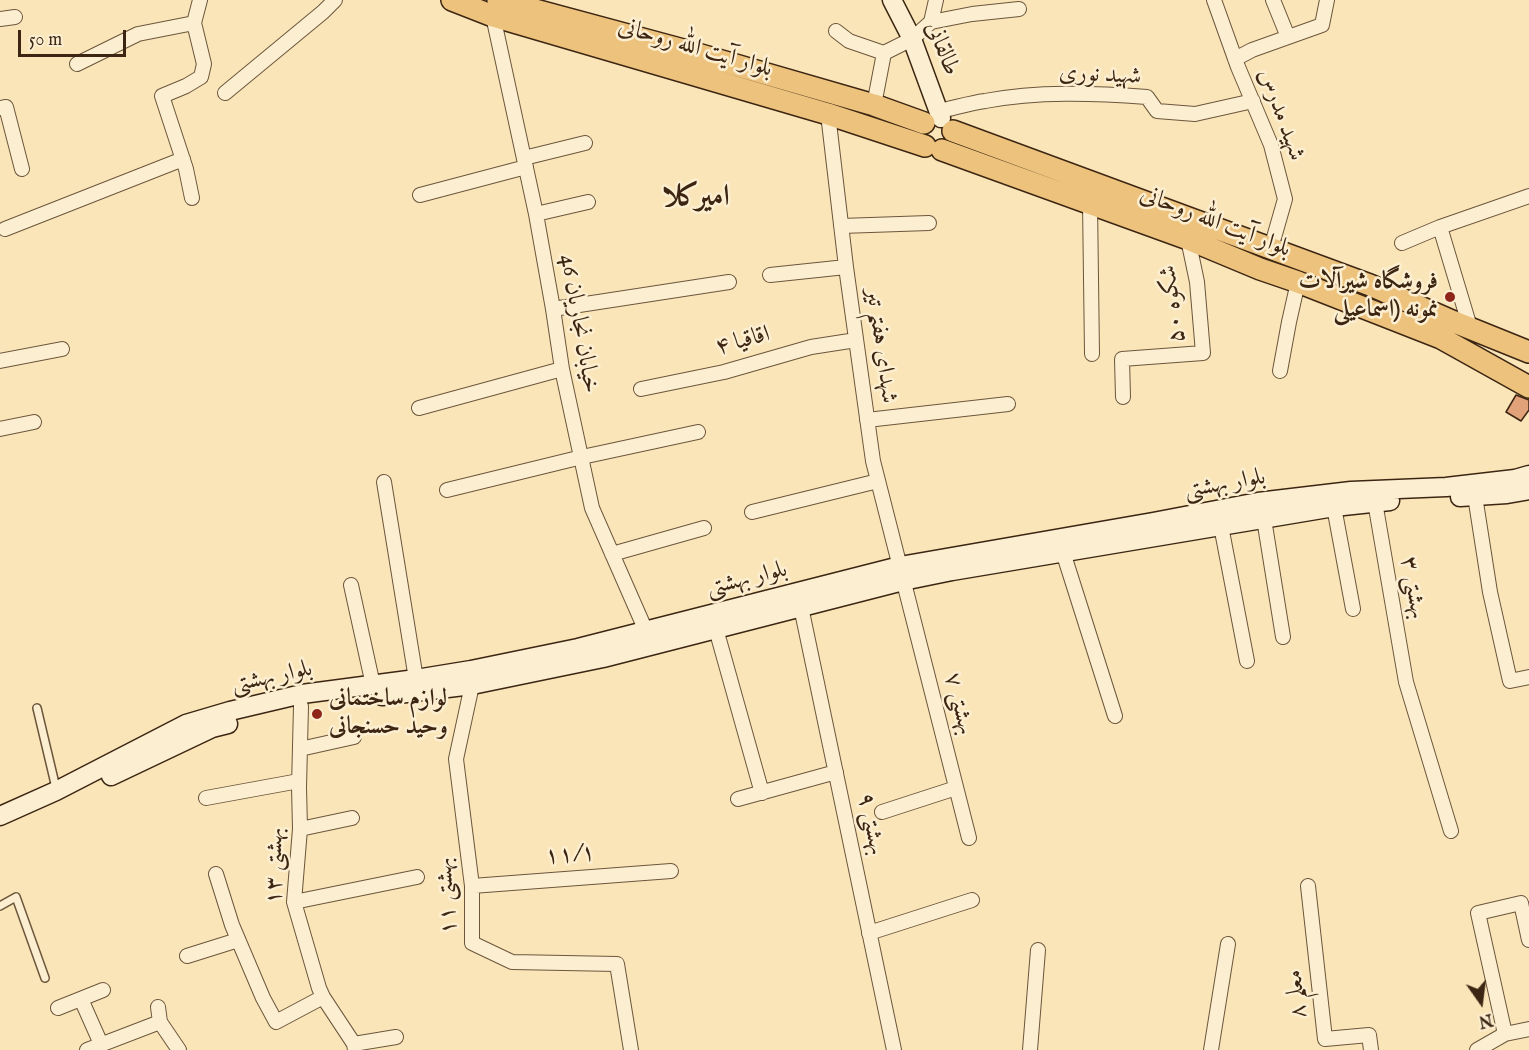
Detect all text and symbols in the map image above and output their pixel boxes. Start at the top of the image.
street label: بلوار آیت الله روحانی [614,13,776,85]
scale bar [21,18,129,56]
street label: طالقانی [917,18,965,80]
text: 50 m [29,29,62,52]
street label: شهید نوری [1058,59,1142,93]
street label: شهید مدرس [1250,65,1310,165]
district label: امیرکلا [662,181,730,217]
street label: بلوار آیت الله روحانی [1135,181,1295,265]
street label: خیابان نجاریان 46 [552,252,604,396]
street label: شکوه ۵۰ [1155,263,1193,345]
place label: فروشگاه شیرآلات نمونه (اسماعیلی [1299,269,1438,325]
street label: شهدای هفتم تیر [858,287,902,405]
marker: فروشگاه شیرآلات نمونه (اسماعیلی [1443,290,1457,304]
street label: اقاقیا ۴ [712,321,774,363]
street label: بلوار بهشتی [1182,464,1268,506]
street label: بهشتی ۳ [1392,554,1432,622]
street label: بلوار بهشتی [704,556,790,604]
street label: بلوار بهشتی [229,655,315,701]
street label: بهشتی ۷ [936,670,980,738]
place label: لوازم ساختمانی وحید حسنجانی [329,686,448,742]
marker: لوازم ساختمانی وحید حسنجانی [310,707,324,721]
street label: بهشتی ۹ [849,790,891,858]
street label: بهشتی ۱۳ [261,827,291,905]
street label: ۱۱/۱ [544,840,596,872]
street label: بهشتی ۱۱ [431,857,465,935]
street label: معلم ۸ [1281,968,1315,1020]
north arrow [1451,972,1511,1032]
text: N [1476,1008,1494,1031]

